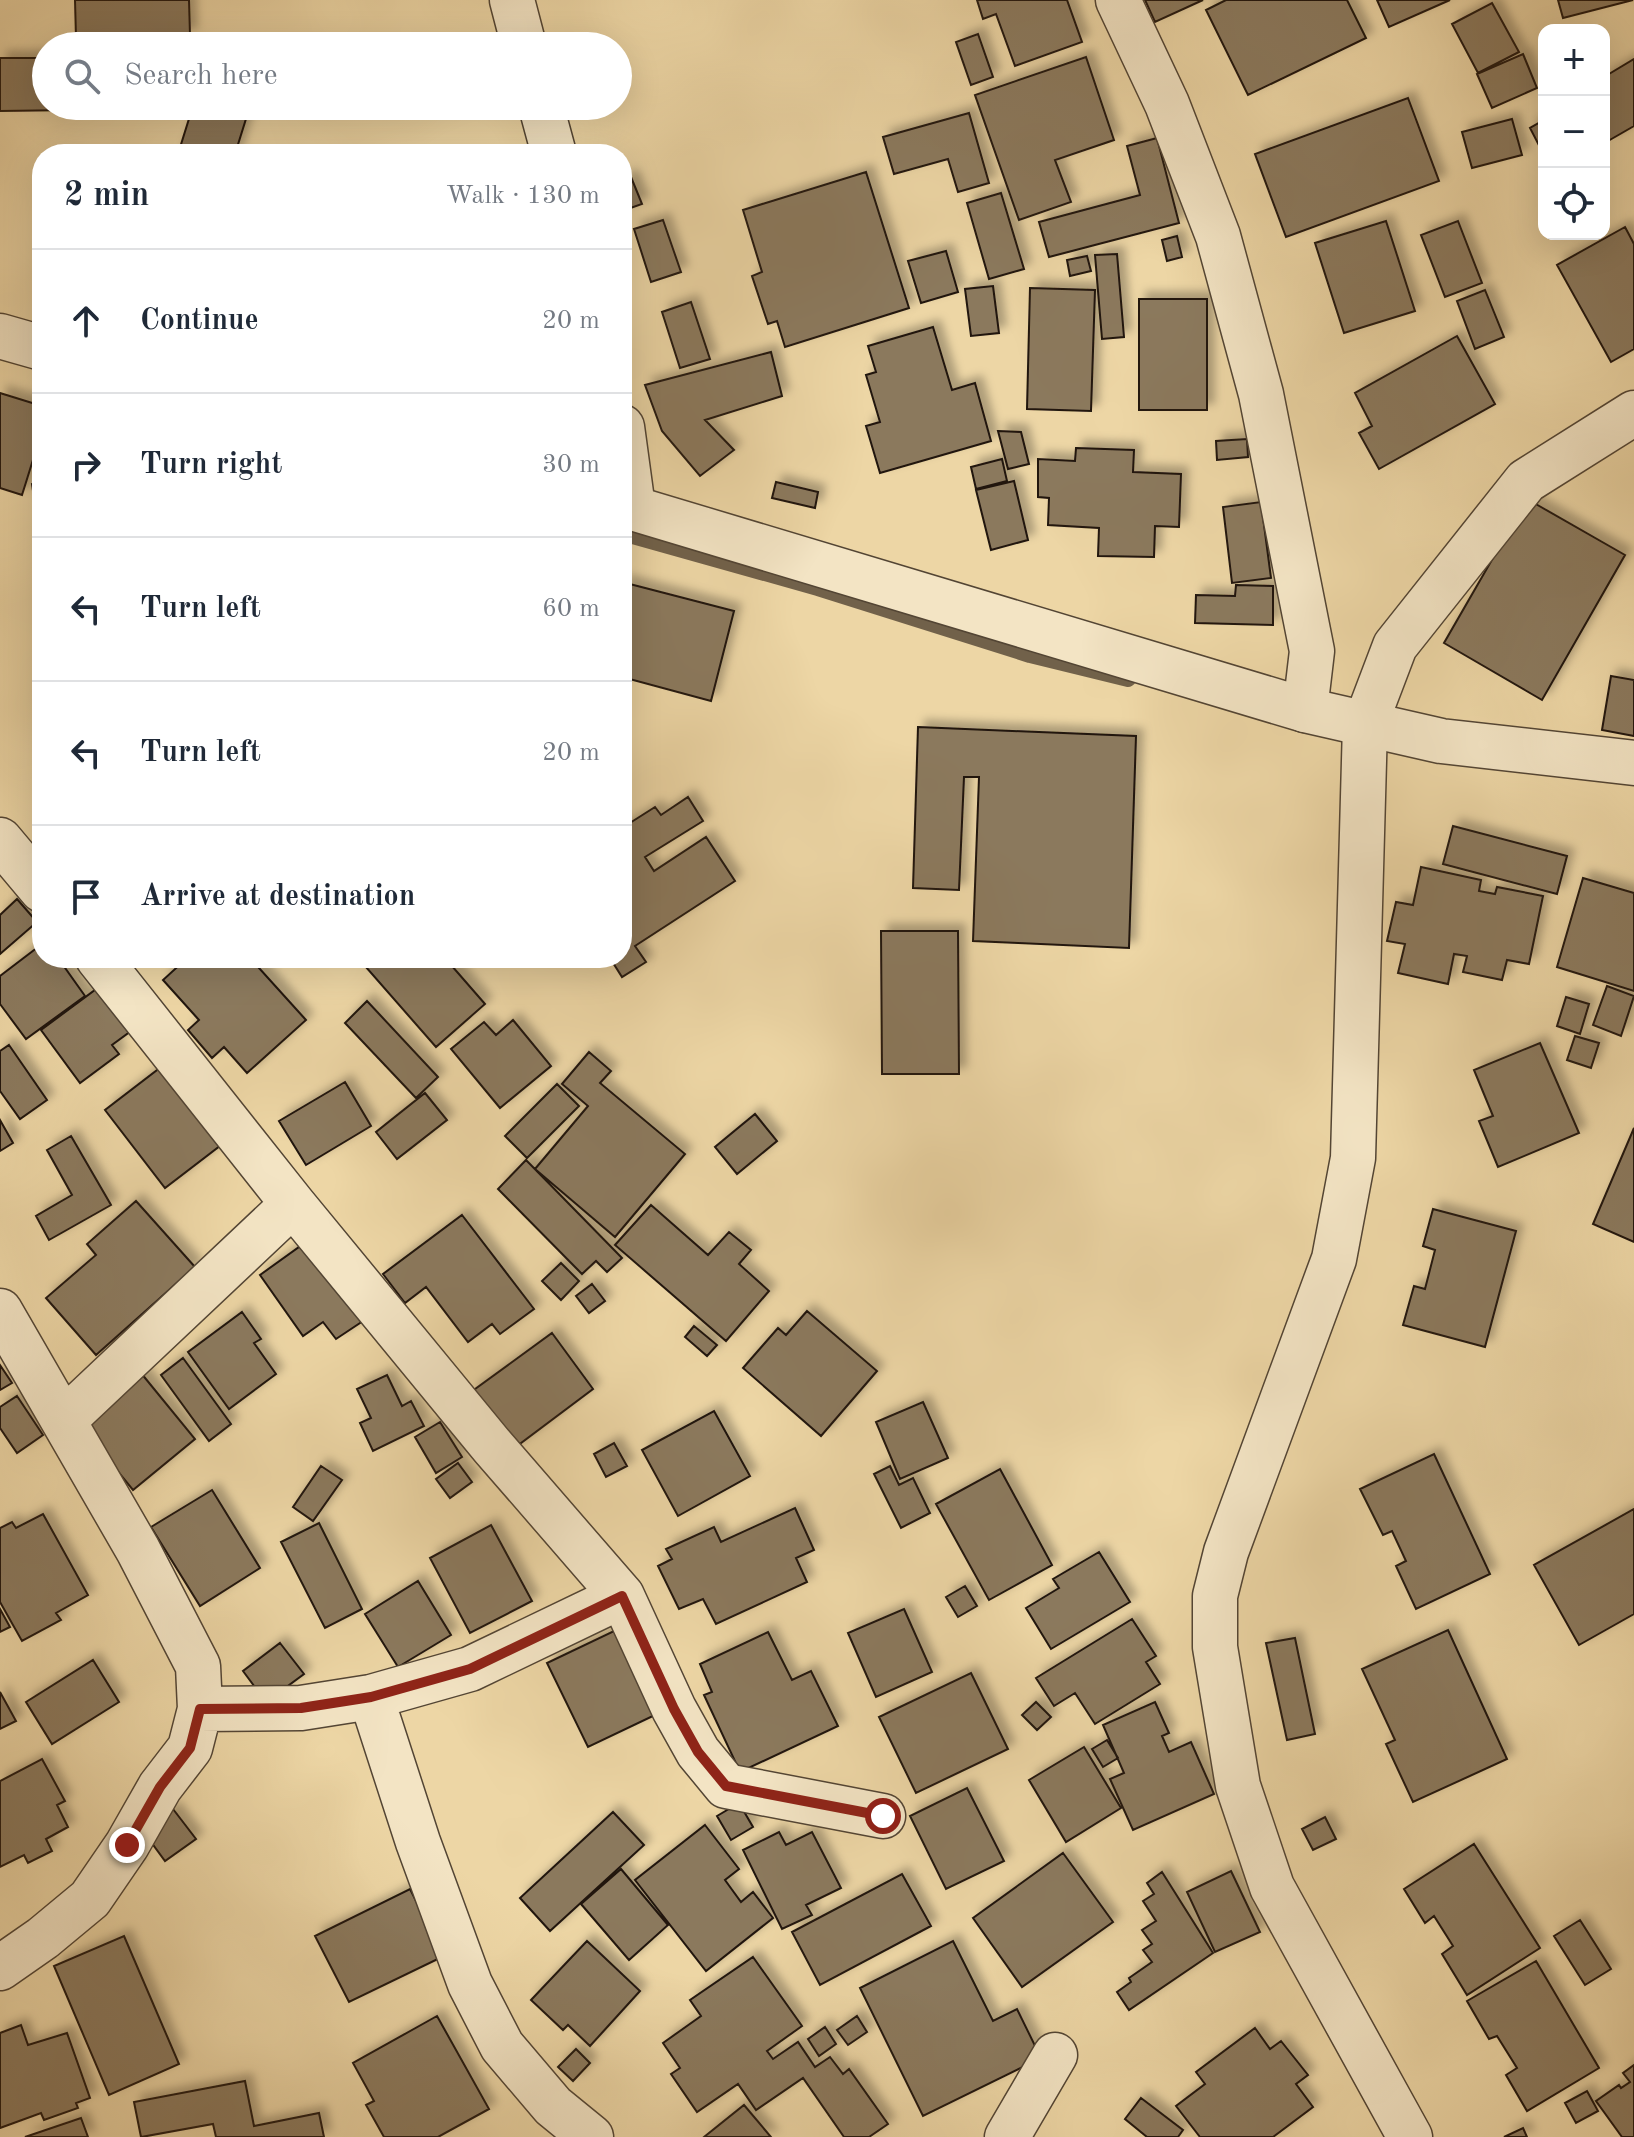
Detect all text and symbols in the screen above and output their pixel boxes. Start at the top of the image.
map controls [1538,24,1610,240]
button: + [1538,24,1610,96]
search box [32,32,632,120]
icon: search [60,54,104,98]
text: Search here [124,61,278,91]
button: − [1538,96,1610,168]
button: locate [1538,168,1610,240]
text: 2 min [64,179,149,213]
text: Walk · 130 m [446,183,600,209]
icon: ahead [64,299,108,343]
text: Continue [140,306,259,336]
text: 20 m [542,308,600,334]
icon: right [64,443,108,487]
text: Turn right [140,450,282,480]
text: 30 m [542,452,600,478]
icon: left [64,587,108,631]
text: Turn left [140,594,261,624]
text: 60 m [542,596,600,622]
icon: left [64,731,108,775]
text: Turn left [140,738,261,768]
text: 20 m [542,740,600,766]
icon: arrive [64,875,108,919]
text: Arrive at destination [140,882,415,912]
route start [865,1798,901,1834]
route end [109,1827,145,1863]

